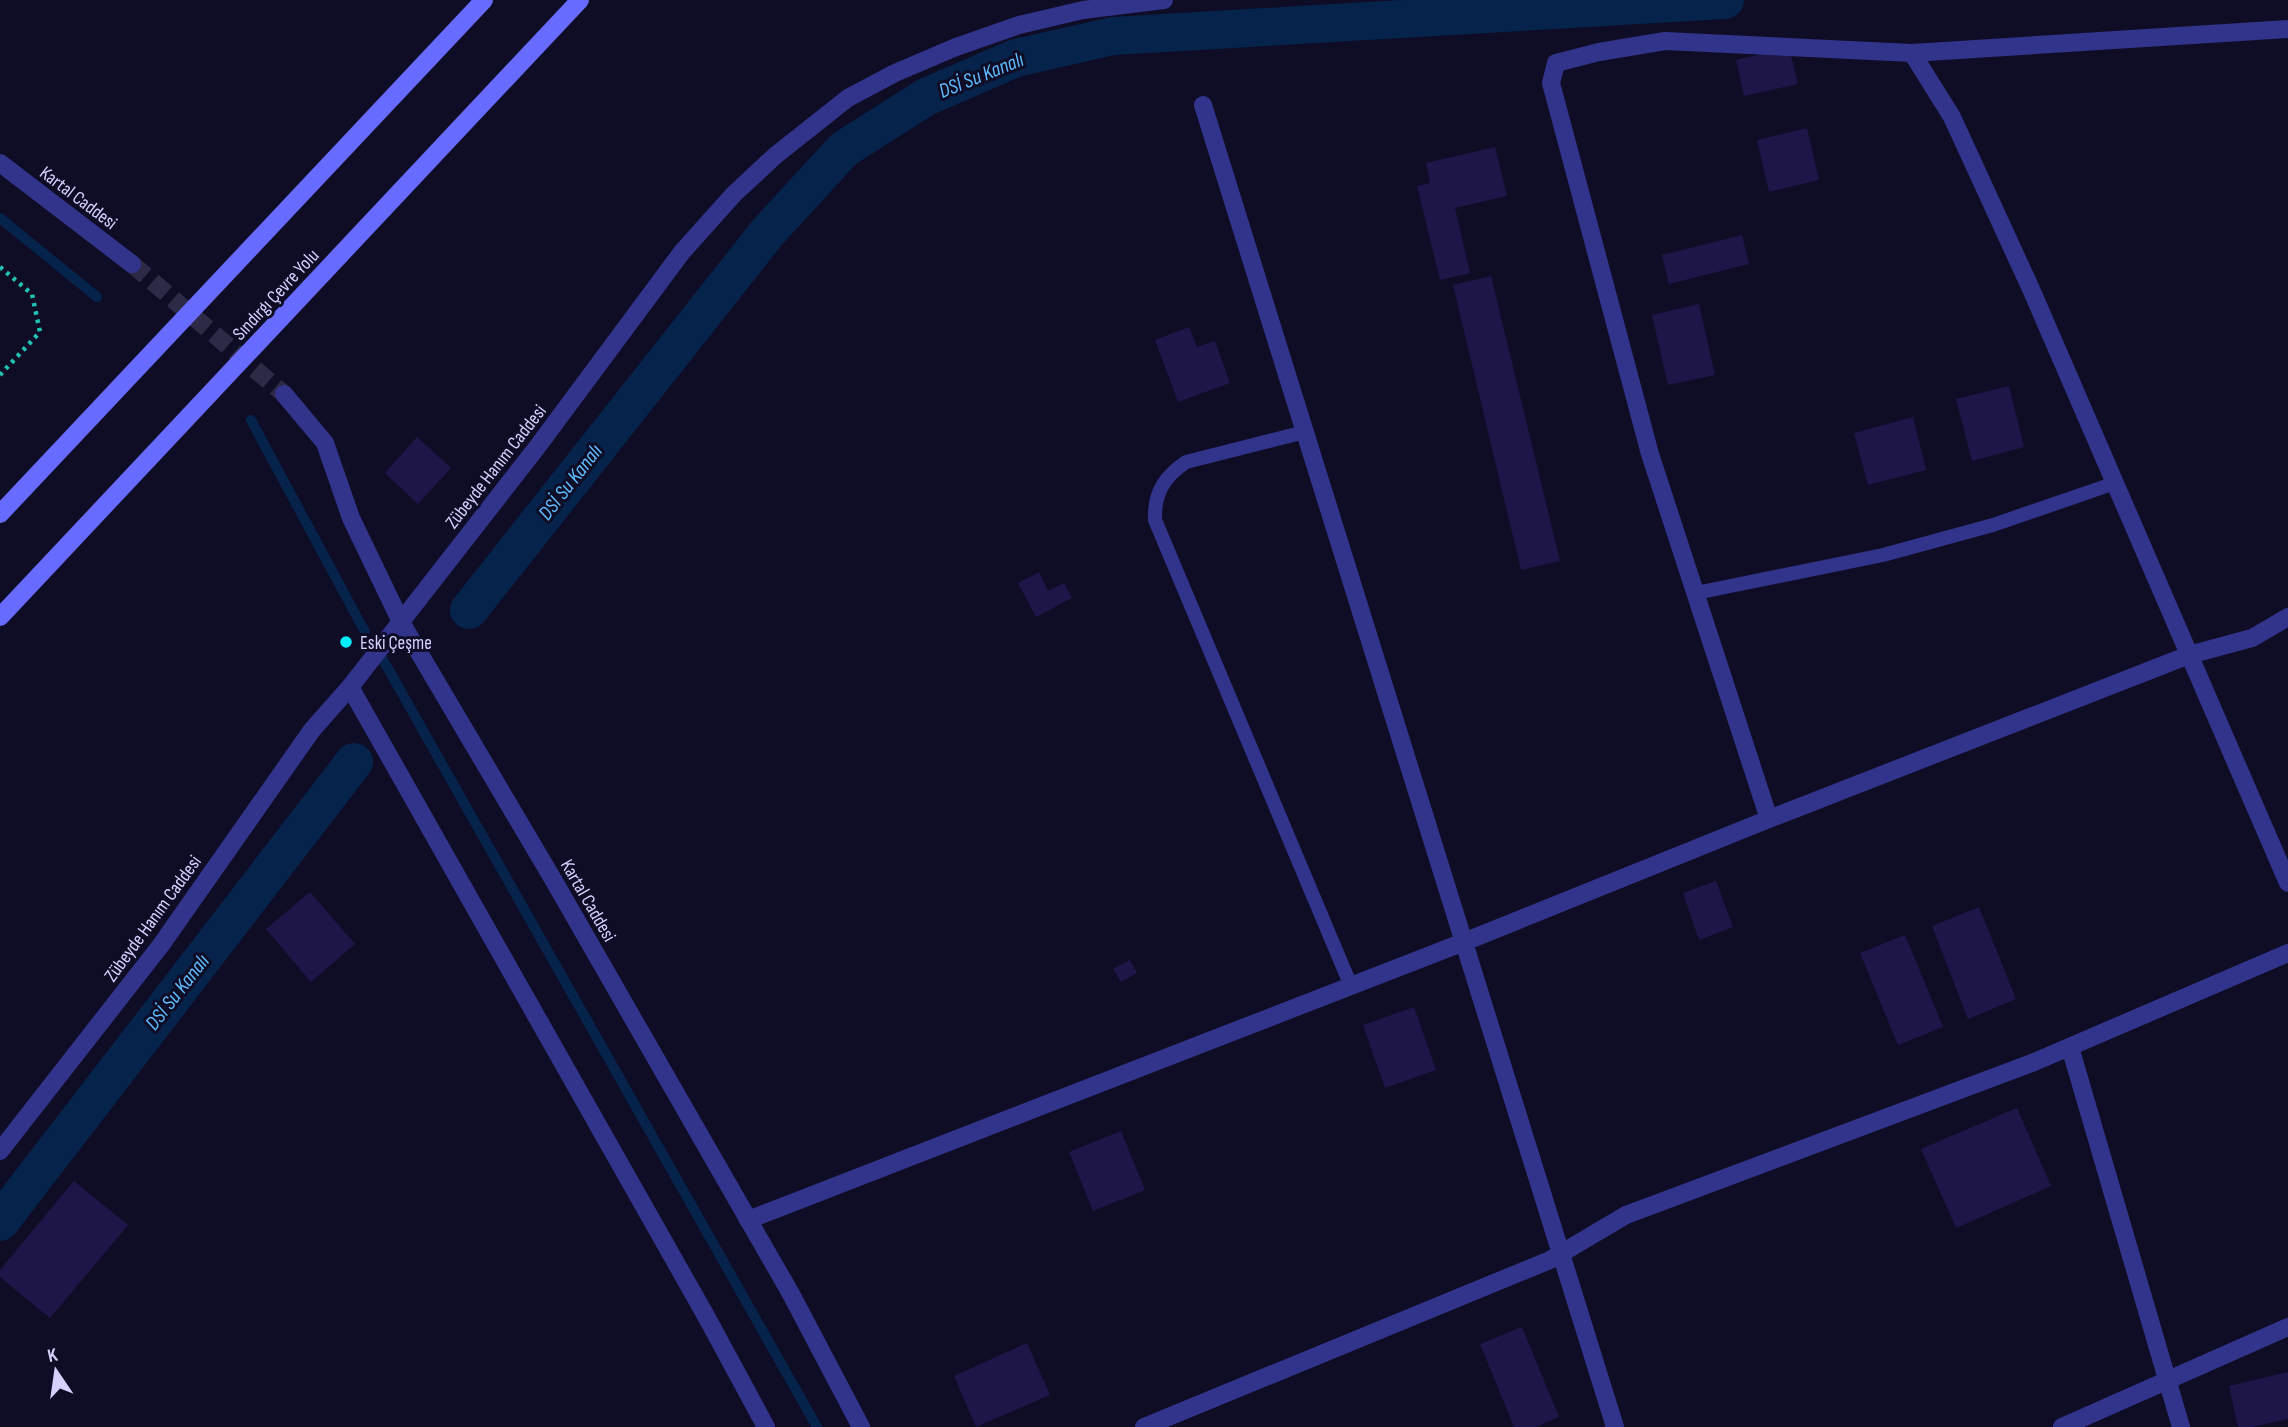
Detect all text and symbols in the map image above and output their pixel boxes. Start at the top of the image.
water label: DSİ Su Kanalı [935,47,1027,104]
street label: Kartal Caddesi [35,162,121,235]
street label: Sındırgı Çevre Yolu [228,245,324,345]
street label: Zübeyde Hanım Caddesi [441,400,552,533]
water label: DSİ Su Kanalı [533,439,608,525]
place label: Eski Çeşme [360,632,432,655]
marker: Eski Çeşme [338,634,354,650]
street label: Zübeyde Hanım Caddesi [100,851,207,987]
street label: Kartal Caddesi [555,856,620,946]
water label: DSİ Su Kanalı [140,949,215,1035]
north arrow [21,1336,91,1406]
text: K [45,1343,60,1368]

